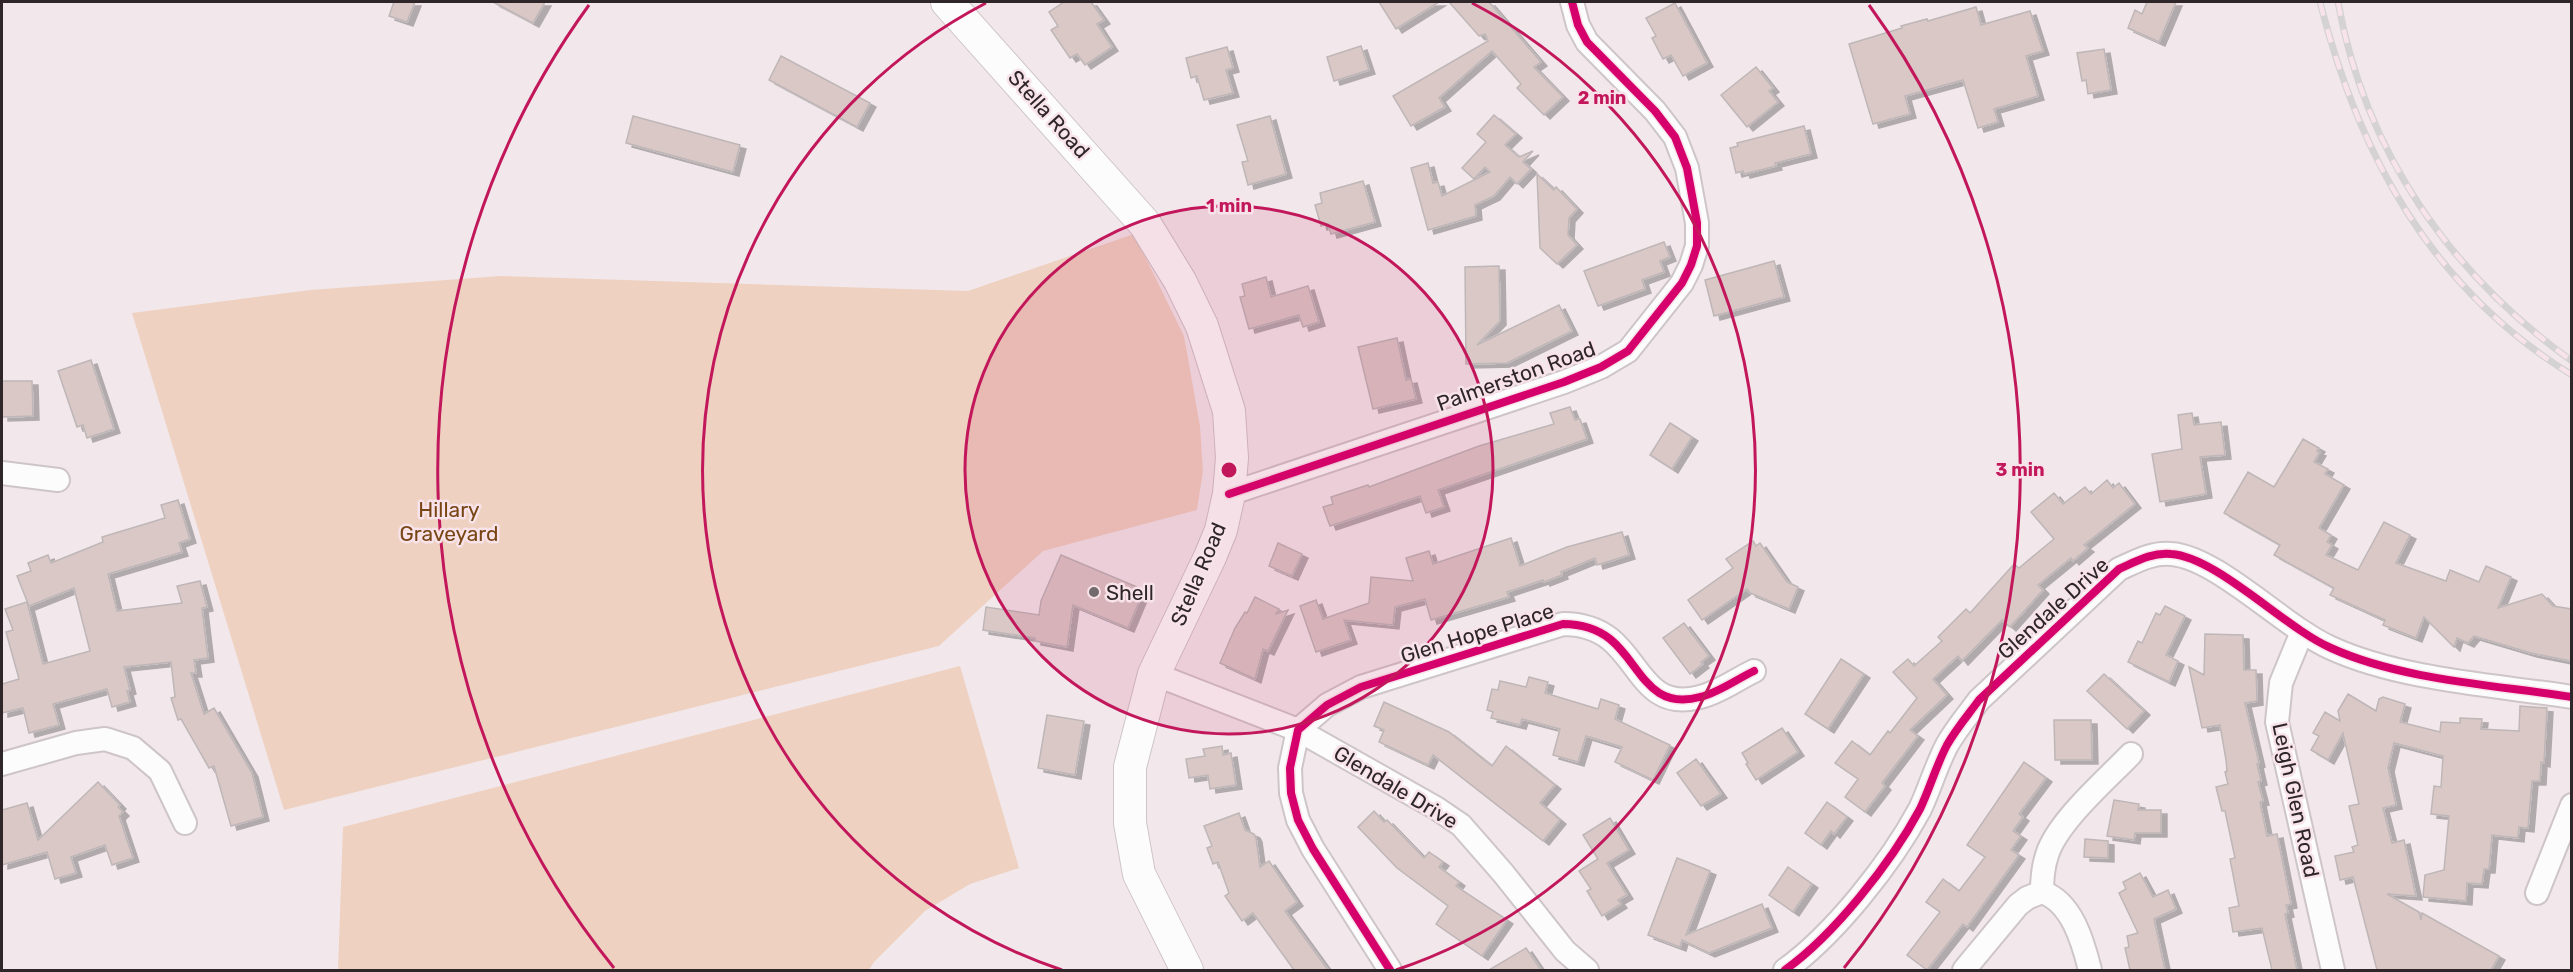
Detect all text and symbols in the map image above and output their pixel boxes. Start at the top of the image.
street label: Stella Road [1003,65,1095,163]
text: 2 min [1578,87,1626,109]
text: 1 min [1206,195,1252,217]
street label: Palmerston Road [1433,336,1599,416]
text: 3 min [1996,459,2044,481]
centre of rings [1219,460,1239,480]
park label: Hillary Graveyard [399,497,499,546]
street label: Stella Road [1165,519,1231,629]
street label: Glendale Drive [1992,552,2114,664]
place label: Shell [1106,580,1154,605]
marker: Shell [1087,585,1101,599]
street label: Glen Hope Place [1397,598,1557,668]
street label: Leigh Glen Road [2267,720,2325,880]
street label: Glendale Drive [1329,740,1463,834]

